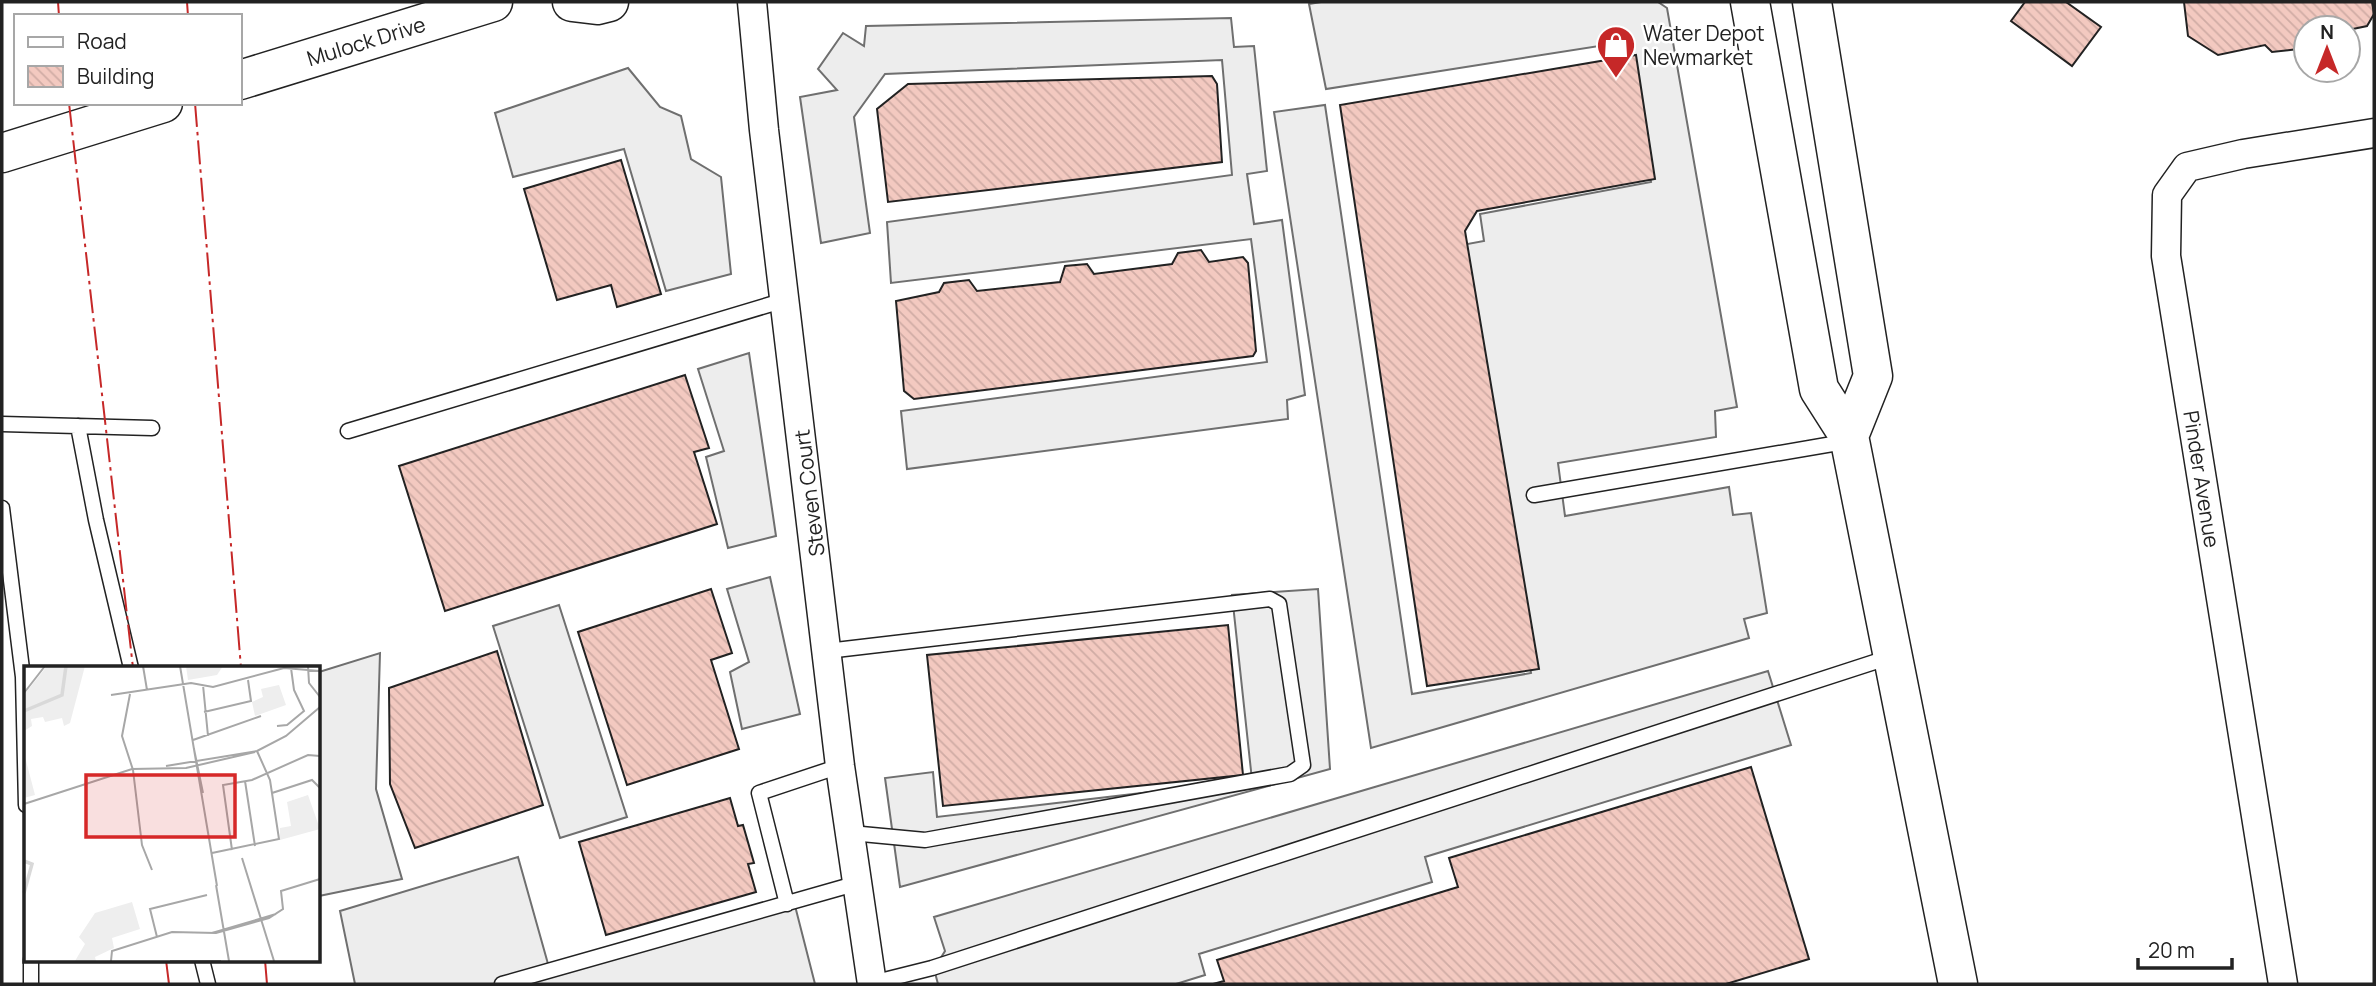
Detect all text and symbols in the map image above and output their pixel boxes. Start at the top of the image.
street label: Mulock Drive [303,10,429,72]
legend [14,14,242,105]
north arrow [2292,14,2362,84]
place label: Water Depot Newmarket [1643,19,1765,71]
text: N [2320,19,2334,45]
shop icon: Water Depot Newmarket [1595,24,1637,79]
text: Road [77,27,127,55]
text: Building [77,62,154,90]
street label: Pinder Avenue [2177,408,2227,550]
street label: Steven Court [787,428,831,558]
inset map [24,666,320,962]
scale bar [2138,926,2232,970]
text: 20 m [2148,936,2195,964]

